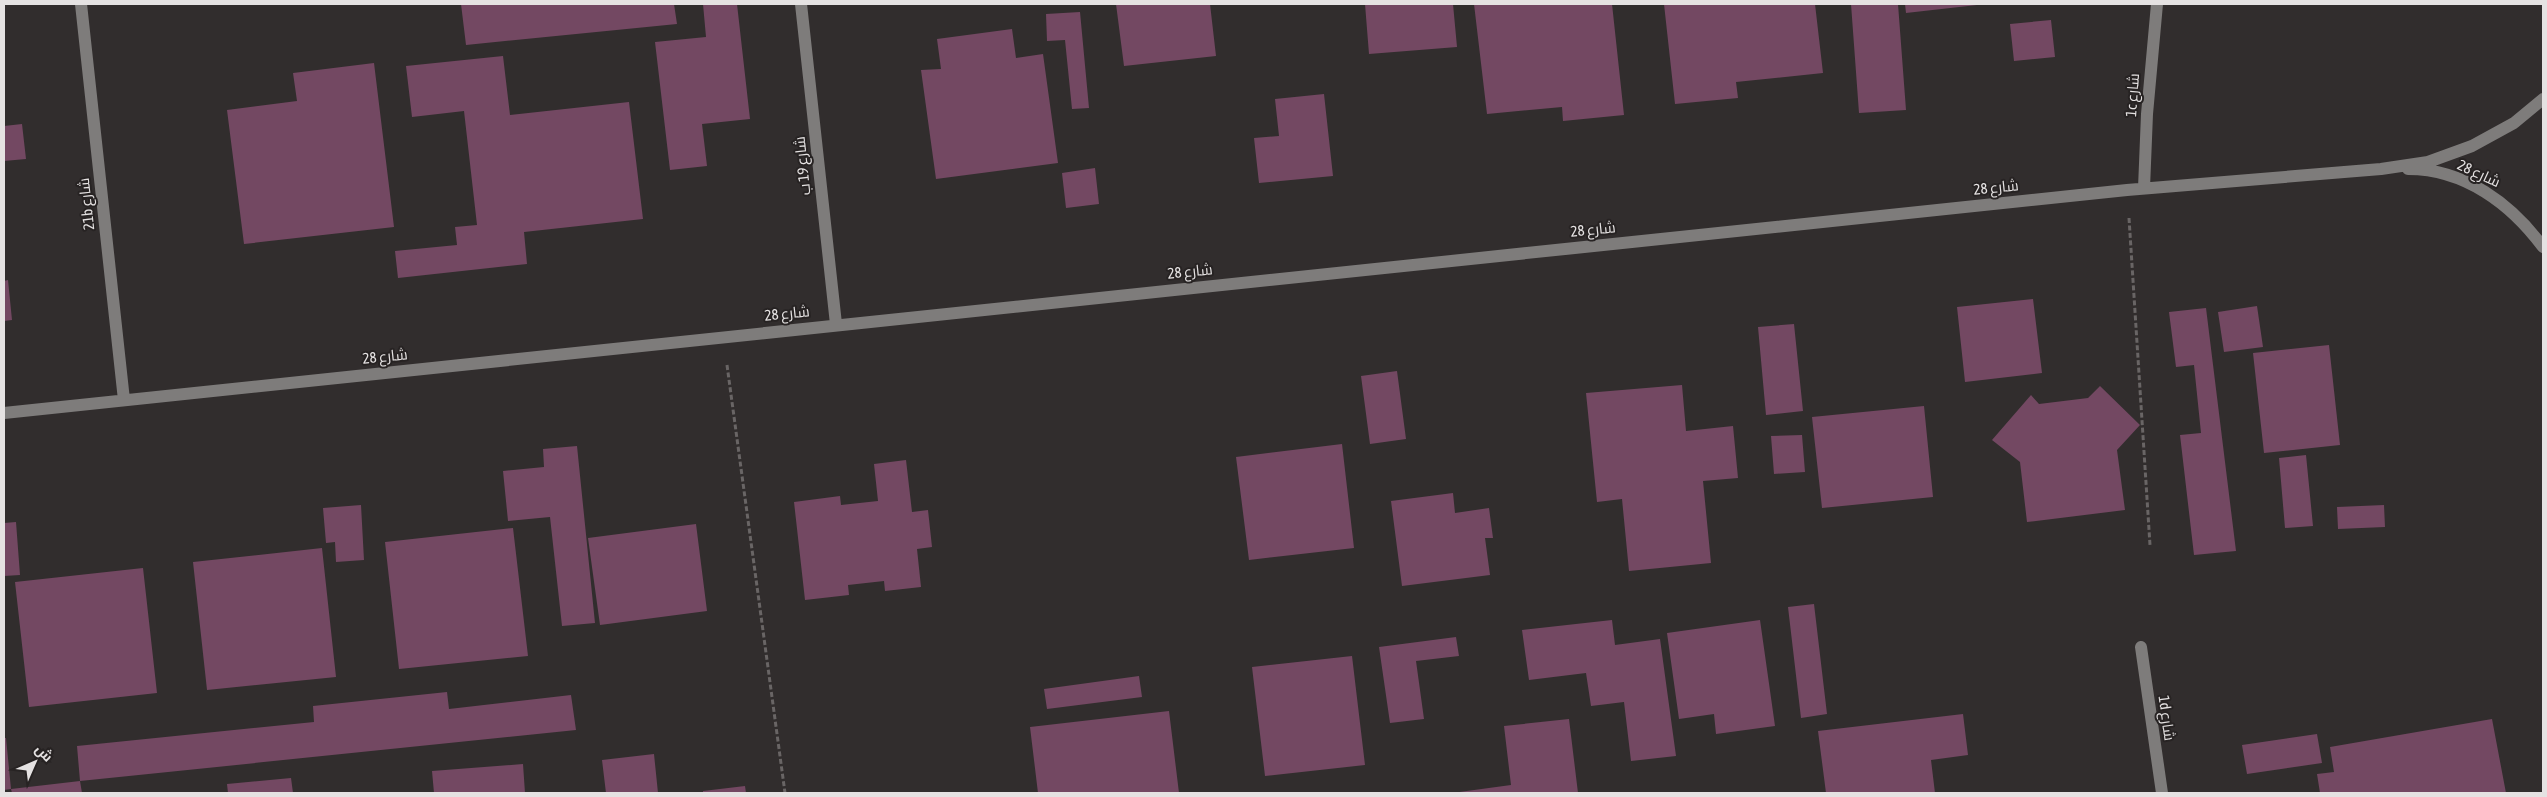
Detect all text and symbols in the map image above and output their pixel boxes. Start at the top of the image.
street label: 1c شارع [2122,73,2145,118]
street label: شارع 19 ب [790,135,817,196]
street label: شارع 28 [2454,156,2503,193]
street label: شارع 28 [1973,176,2020,201]
street label: 21b شارع [75,177,100,231]
street label: شارع 28 [1570,218,1617,243]
street label: شارع 28 [1167,260,1214,285]
street label: شارع 28 [764,302,811,327]
street label: شارع 28 [362,345,409,370]
street label: 1d شارع [2152,694,2179,742]
north arrow [10,737,60,787]
text: ش [31,741,56,766]

